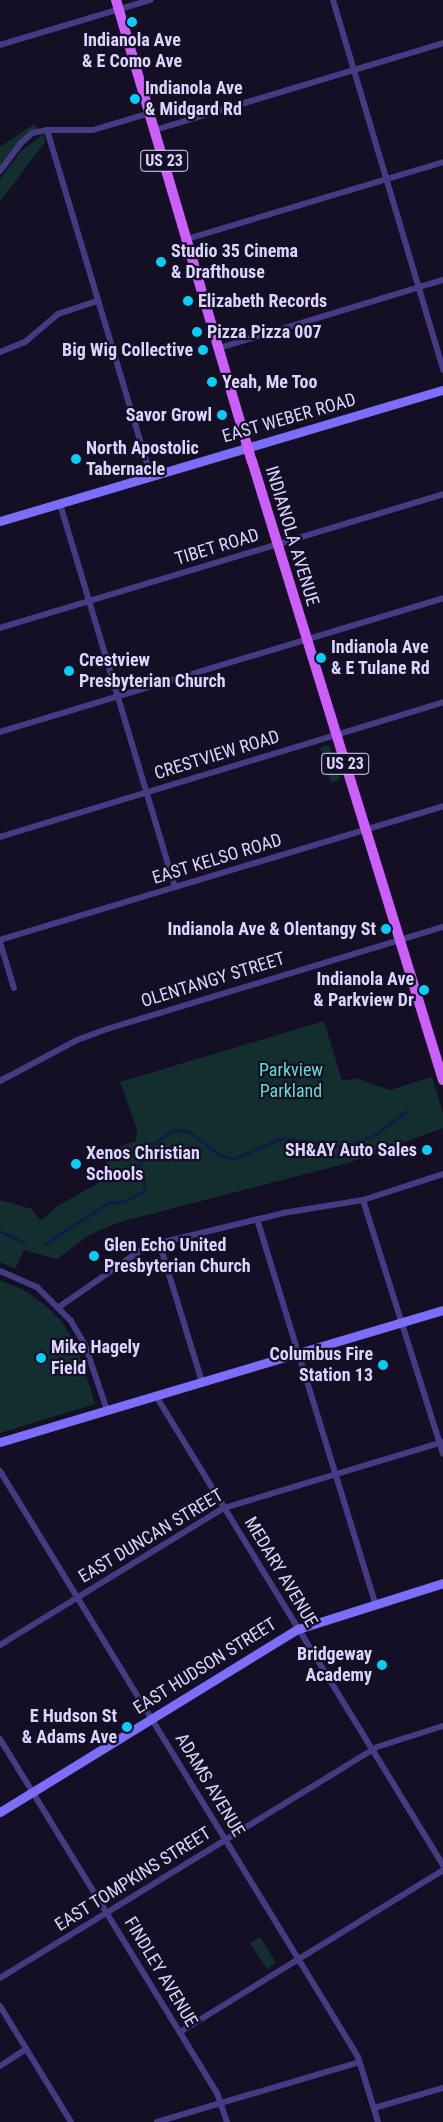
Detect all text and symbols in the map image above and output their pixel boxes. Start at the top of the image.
marker: Indianola Ave & E Como Ave [126,16,138,28]
place label: Indianola Ave & E Como Ave [82,30,182,72]
place label: Indianola Ave & Midgard Rd [145,78,243,120]
marker: Indianola Ave & Midgard Rd [129,93,141,105]
road number: US 23 [139,148,189,175]
place label: Studio 35 Cinema & Drafthouse [171,241,298,284]
marker: Studio 35 Cinema & Drafthouse [155,256,167,268]
place label: Elizabeth Records [198,290,327,312]
marker: Elizabeth Records [182,295,194,307]
place label: Pizza Pizza 007 [207,321,322,343]
marker: Pizza Pizza 007 [191,326,203,338]
place label: Big Wig Collective [62,339,193,361]
marker: Big Wig Collective [197,344,209,356]
place label: Yeah, Me Too [222,371,318,393]
marker: Yeah, Me Too [206,376,218,388]
street label: EAST WEBER ROAD [220,389,358,447]
place label: Savor Growl [126,404,212,426]
marker: Savor Growl [216,409,228,421]
place label: North Apostolic Tabernacle [86,438,199,480]
marker: North Apostolic Tabernacle [70,453,82,465]
street label: INDIANOLA AVENUE [260,463,324,609]
street label: TIBET ROAD [172,524,262,570]
place label: Indianola Ave & E Tulane Rd [331,637,430,680]
place label: Crestview Presbyterian Church [79,650,226,692]
marker: Indianola Ave & E Tulane Rd [315,652,327,664]
marker: Crestview Presbyterian Church [63,665,75,677]
street label: CRESTVIEW ROAD [152,726,282,784]
road number: US 23 [320,751,370,778]
street label: EAST KELSO ROAD [149,829,285,889]
place label: Indianola Ave & Olentangy St [168,918,376,940]
marker: Indianola Ave & Olentangy St [380,923,392,935]
street label: OLENTANGY STREET [138,948,288,1012]
place label: Indianola Ave & Parkview Dr [313,969,414,1012]
marker: Indianola Ave & Parkview Dr [418,984,430,996]
park label: Parkview Parkland [259,1060,323,1102]
place label: SH&AY Auto Sales [285,1139,417,1161]
place label: Xenos Christian Schools [86,1143,200,1186]
marker: SH&AY Auto Sales [421,1144,433,1156]
marker: Xenos Christian Schools [70,1158,82,1170]
place label: Glen Echo United Presbyterian Church [104,1235,251,1278]
marker: Glen Echo United Presbyterian Church [88,1250,100,1262]
place label: Mike Hagely Field [51,1337,140,1380]
place label: Columbus Fire Station 13 [269,1344,373,1386]
marker: Mike Hagely Field [35,1352,47,1364]
marker: Columbus Fire Station 13 [377,1359,389,1371]
street label: EAST DUNCAN STREET [75,1484,227,1588]
street label: MEDARY AVENUE [240,1513,322,1631]
street label: EAST HUDSON STREET [129,1613,281,1719]
place label: Bridgeway Academy [297,1644,372,1686]
marker: Bridgeway Academy [376,1659,388,1671]
place label: E Hudson St & Adams Ave [22,1706,117,1748]
marker: E Hudson St & Adams Ave [121,1721,133,1733]
street label: ADAMS AVENUE [171,1729,249,1841]
street label: EAST TOMPKINS STREET [51,1822,215,1936]
street label: FINDLEY AVENUE [120,1913,202,2031]

